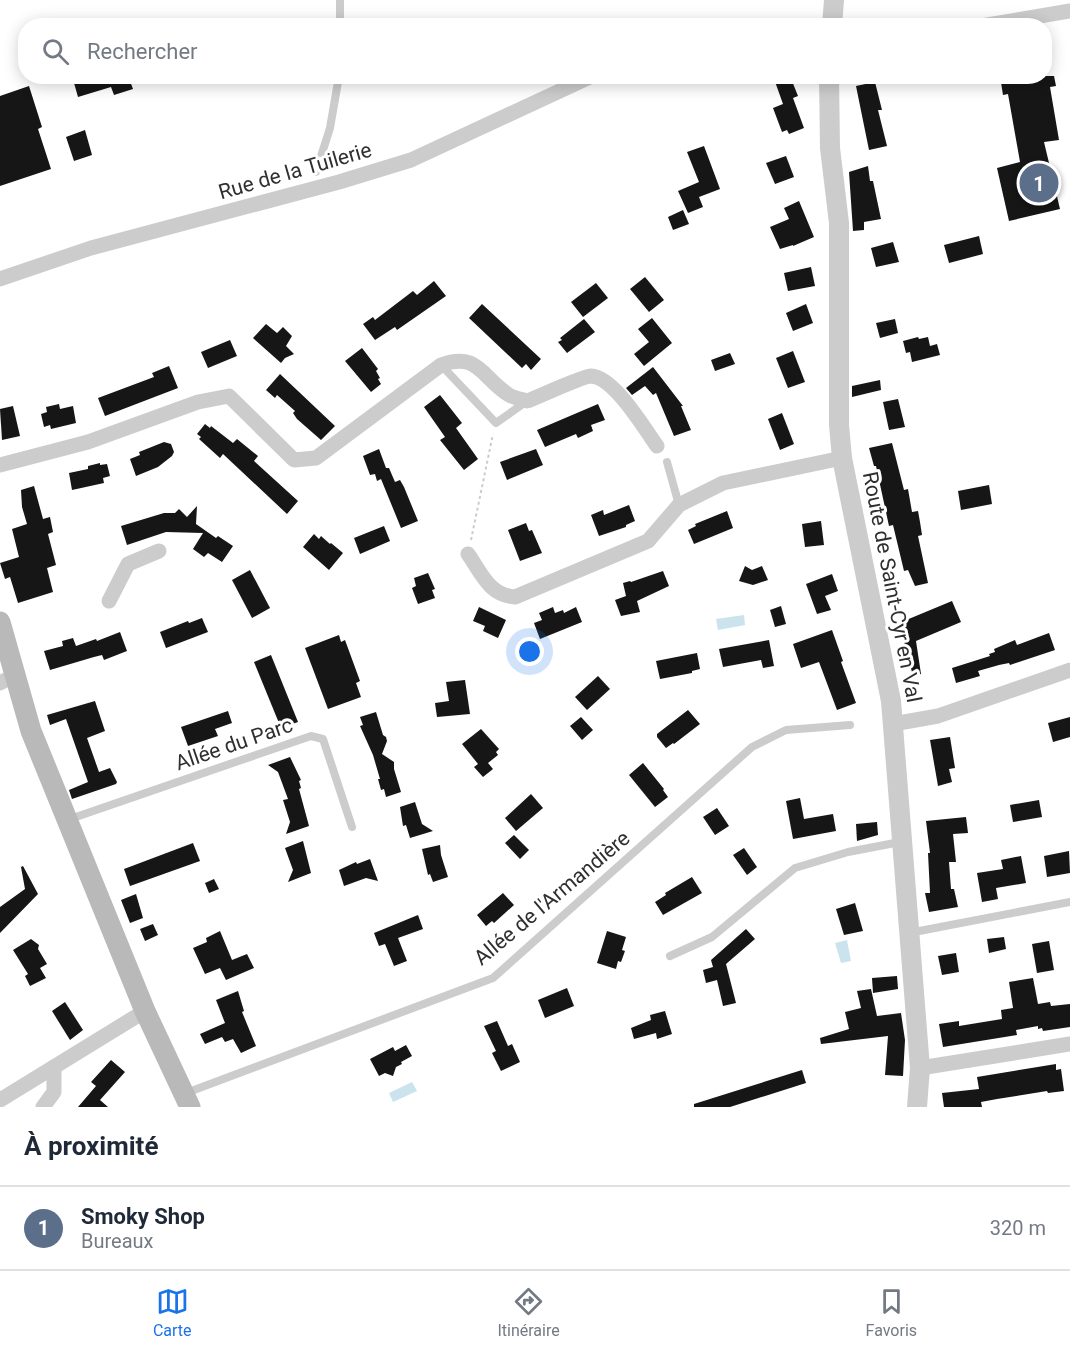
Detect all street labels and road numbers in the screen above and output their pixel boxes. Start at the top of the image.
street label: Rue de la Tuilerie [216,138,374,204]
street label: Route de Saint-Cyr en Val [858,470,926,704]
street label: Allée du Parc [172,713,296,775]
street label: Allée de l'Armandière [469,826,635,970]

